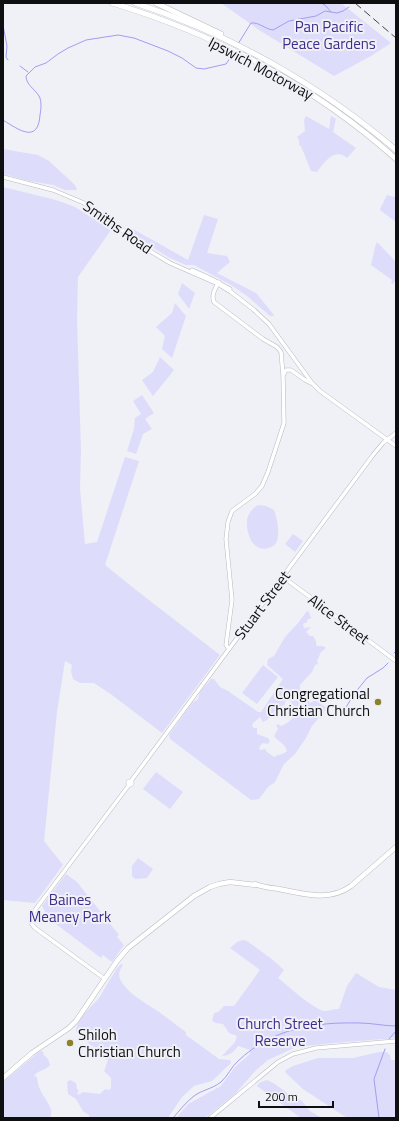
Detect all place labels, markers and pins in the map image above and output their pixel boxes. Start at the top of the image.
place label: Congregational Christian Church [267,682,370,722]
marker: Congregational Christian Church [373,697,383,707]
place label: Shiloh Christian Church [78,1023,181,1063]
marker: Shiloh Christian Church [65,1038,75,1048]

